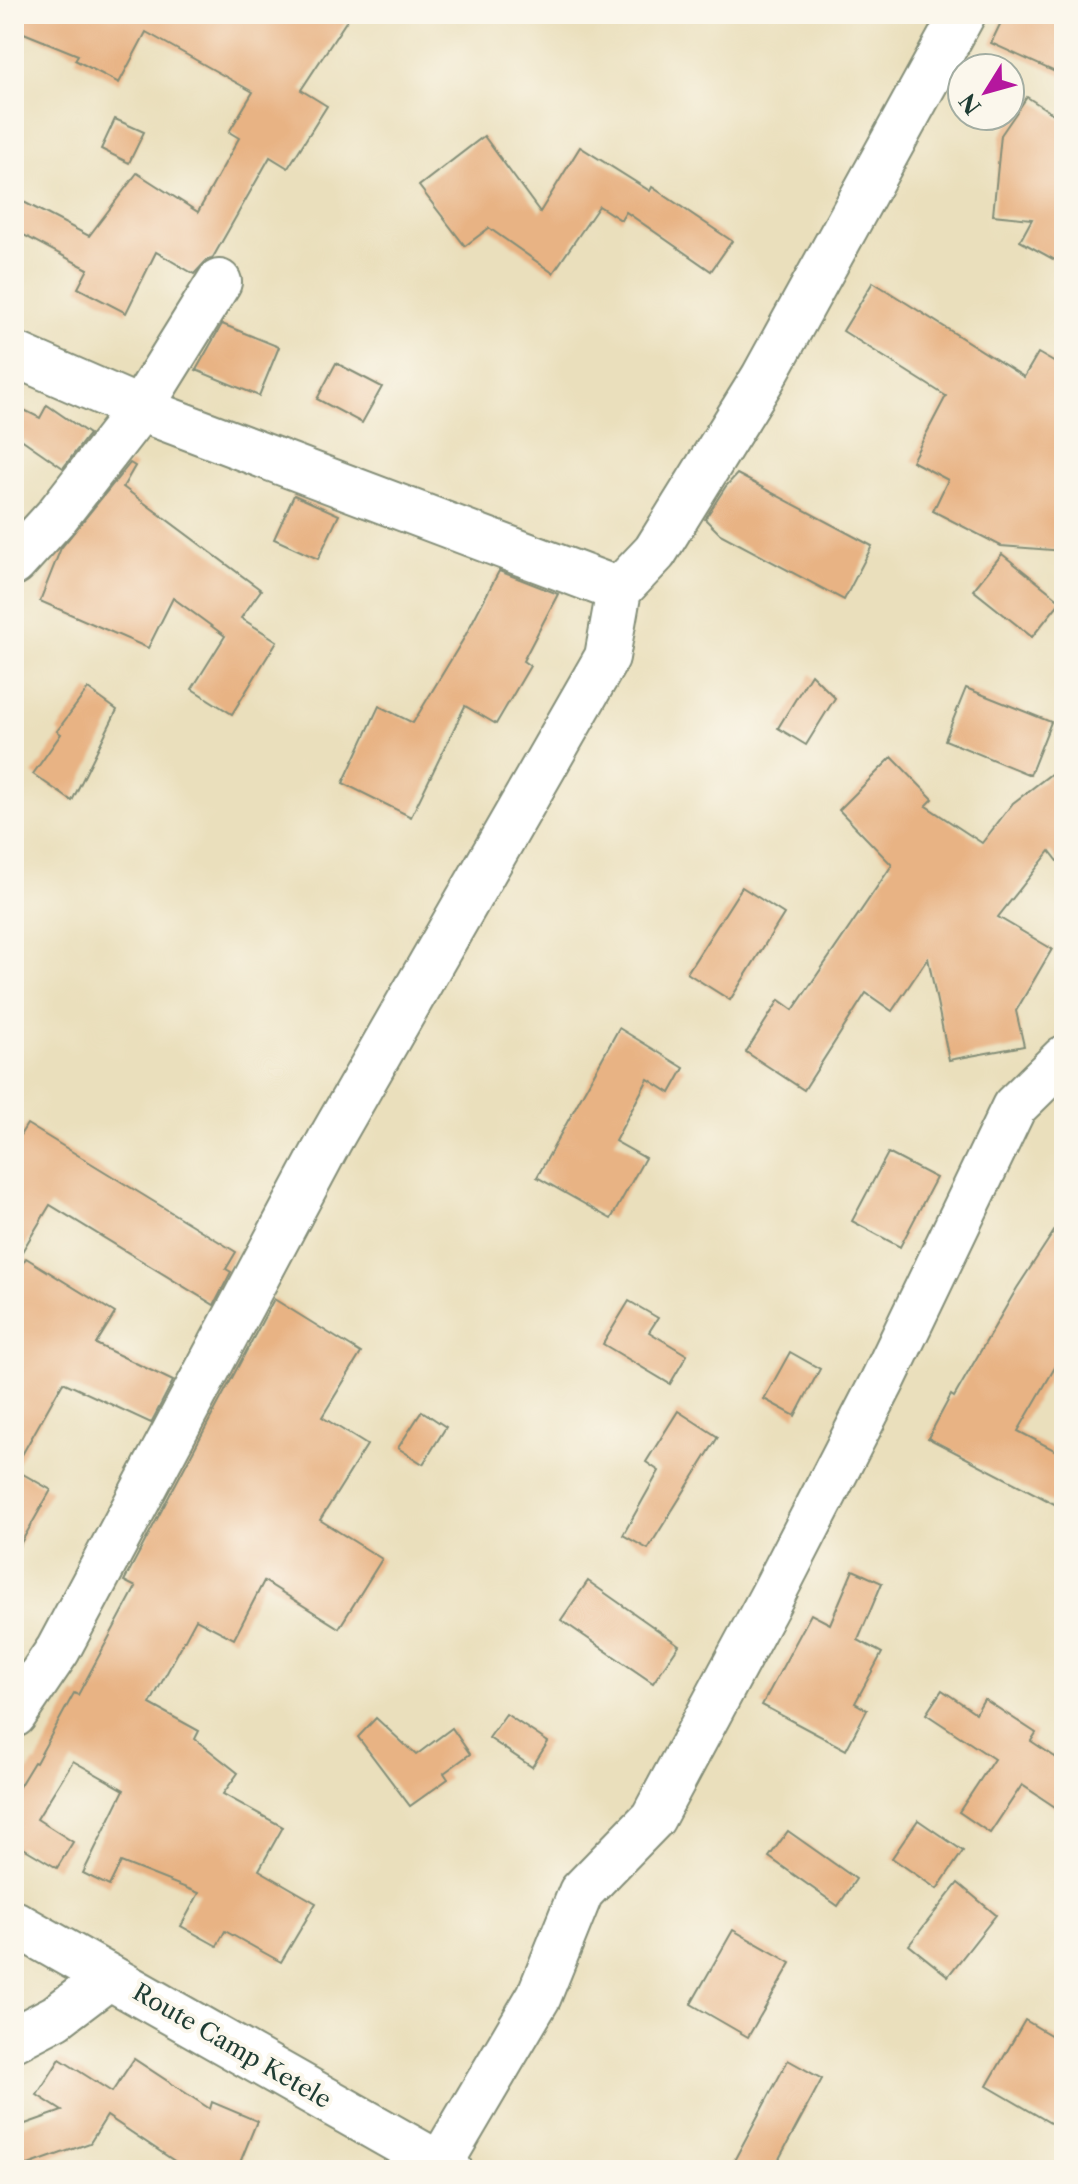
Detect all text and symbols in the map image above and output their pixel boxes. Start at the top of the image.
north arrow [946,52,1026,132]
text: N [954,88,987,119]
street label: Route Camp Ketele [128,1977,336,2114]

